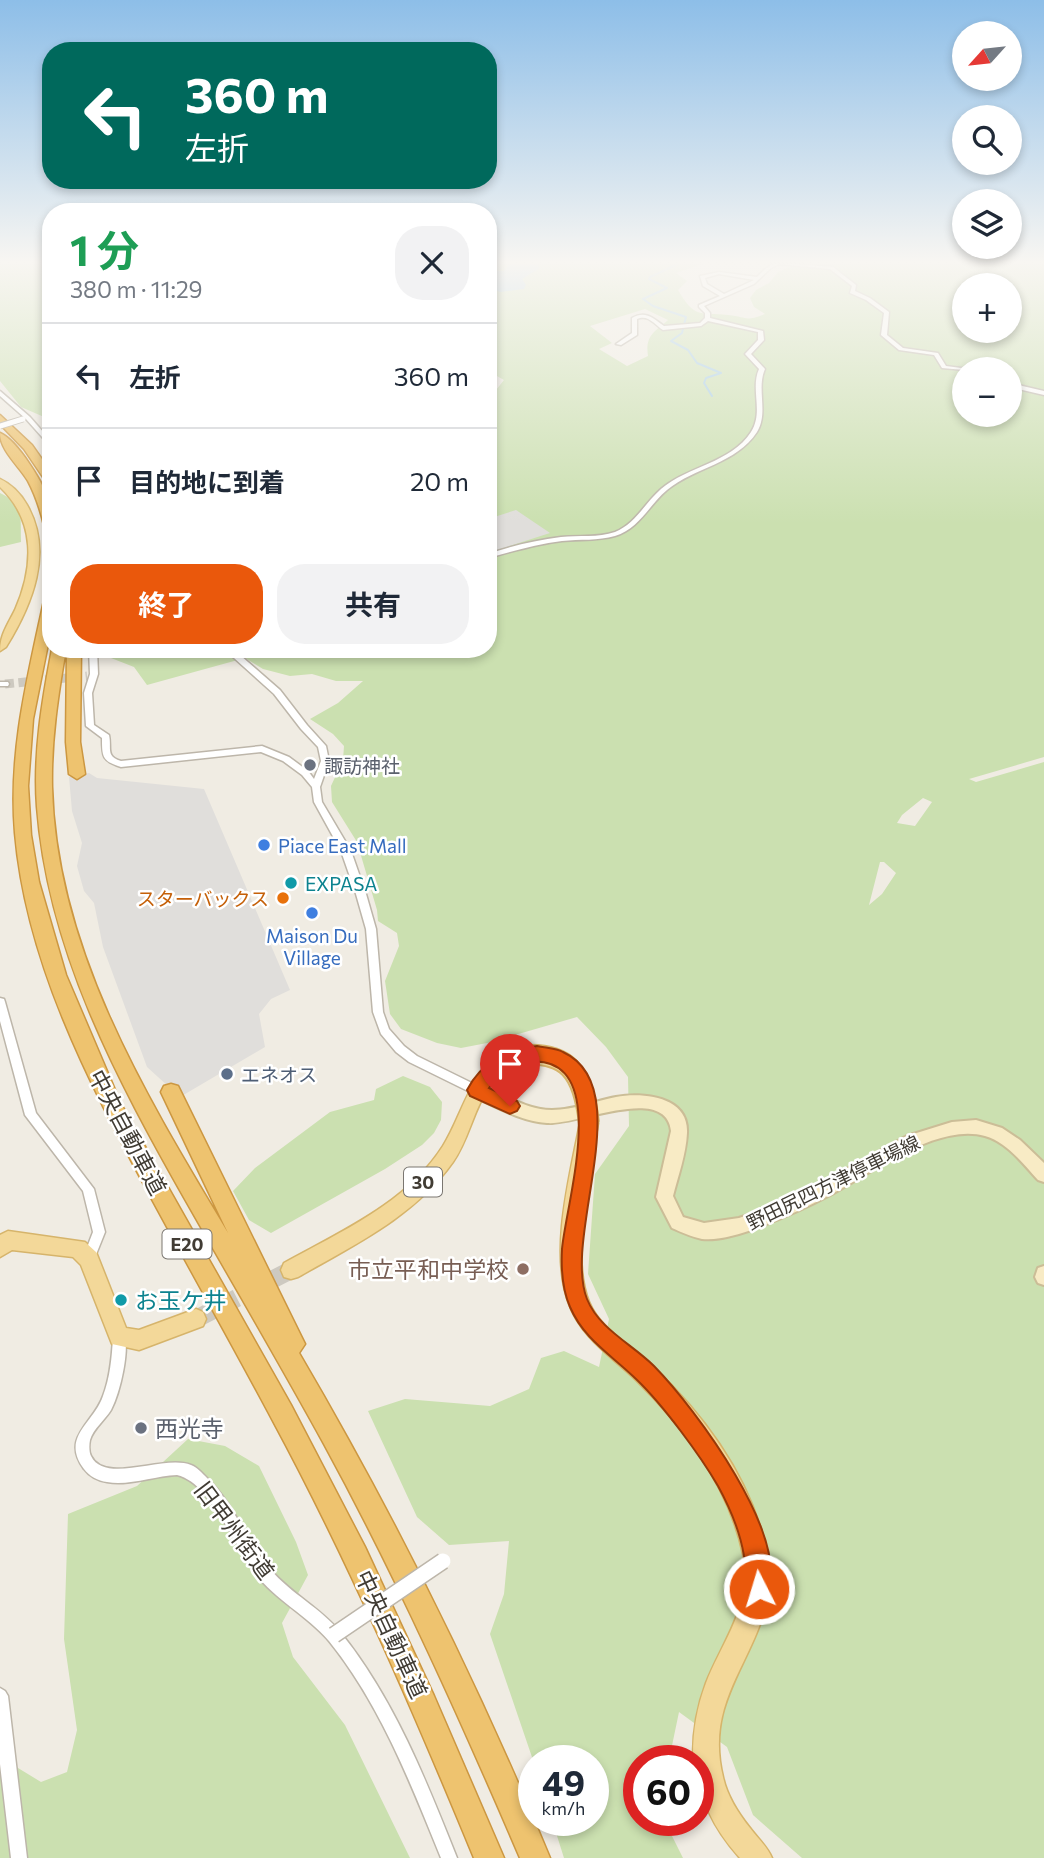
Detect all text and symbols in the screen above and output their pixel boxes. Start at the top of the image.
north arrow [952,21,1022,91]
map controls [952,21,1022,427]
text: 360 m [185,63,328,123]
icon: left [70,70,161,161]
button: search [952,105,1022,175]
text: 左折 [185,127,249,167]
button: layers [952,189,1022,259]
text: 1 分 [70,223,139,275]
button: close [395,226,469,300]
button: + [952,273,1022,343]
text: 380 m · 11:29 [70,275,203,303]
icon: left [70,357,108,395]
button: − [952,357,1022,427]
text: 360 m [394,360,469,391]
text: 左折 [129,361,181,392]
icon: arrive [70,462,108,500]
text: 20 m [410,465,469,496]
text: 目的地に到着 [129,466,285,497]
button: 終了 [70,564,263,644]
button: 共有 [277,564,469,644]
place label: 諏訪神社 [324,754,400,777]
marker: 諏訪神社 [302,757,318,773]
place label: Piace East Mall [278,834,407,857]
marker: Piace East Mall [256,837,272,853]
place label: EXPASA [305,872,377,895]
marker: EXPASA [283,875,299,891]
place label: スターバックス [137,887,269,910]
marker: スターバックス [275,890,291,906]
marker: Maison Du Village [304,905,320,921]
place label: Maison Du Village [266,924,358,969]
pin [480,1034,540,1106]
icon: arrive [491,1045,529,1083]
place label: エネオス [241,1063,317,1086]
street label: 中央自動車道 [83,1065,173,1199]
marker: エネオス [219,1066,235,1082]
street label: 野田尻四方津停車場線 [743,1130,923,1234]
road number: 30 [404,1168,442,1196]
road number: E20 [162,1230,212,1259]
place label: 市立平和中学校 [348,1255,509,1283]
marker: 市立平和中学校 [515,1261,531,1277]
place label: お玉ケ井 [135,1286,227,1314]
marker: お玉ケ井 [113,1292,129,1308]
place label: 西光寺 [155,1414,224,1442]
marker: 西光寺 [133,1420,149,1436]
street label: 旧甲州街道 [189,1476,281,1584]
position arrow [722,1552,796,1626]
street label: 中央自動車道 [350,1566,434,1702]
speed limit sign: 60 [623,1745,714,1836]
text: 49 [542,1760,585,1803]
text: km/h [542,1797,585,1819]

